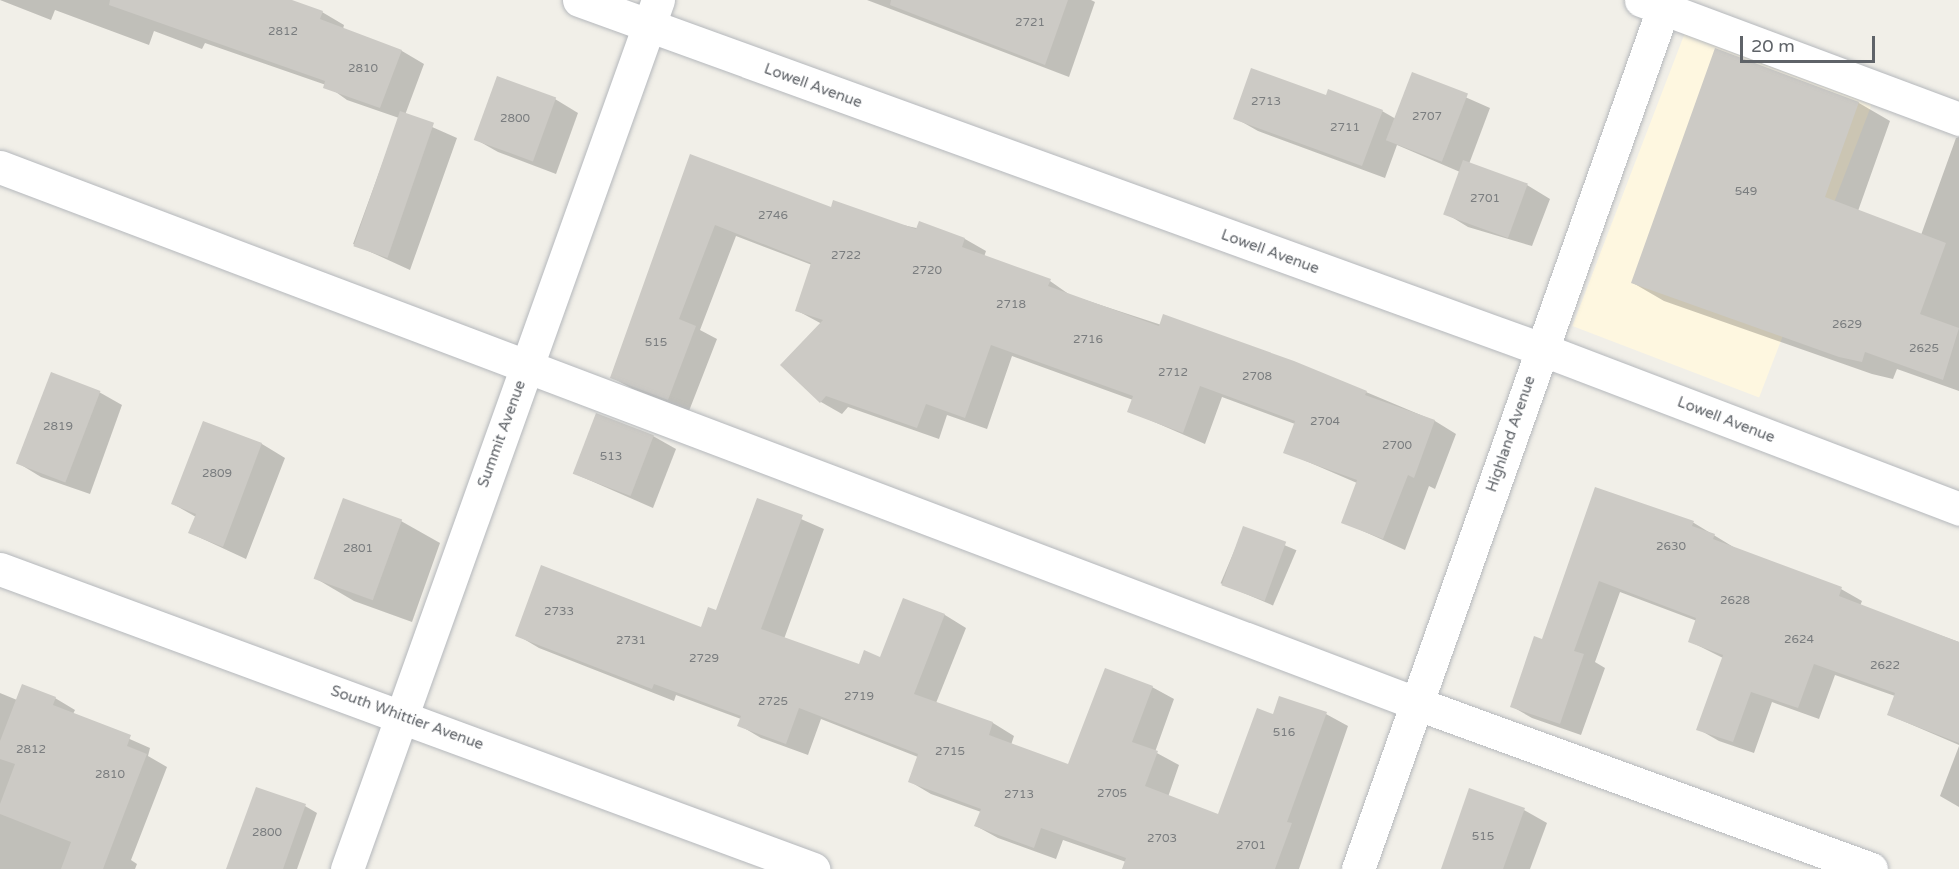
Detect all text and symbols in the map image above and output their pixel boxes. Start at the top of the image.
house number: 2721 [1015,16,1045,30]
scale bar [1743,24,1878,62]
house number: 2812 [268,25,298,39]
text: 20 m [1751,35,1795,57]
street label: Lowell Avenue [762,60,864,112]
house number: 2810 [348,62,378,76]
house number: 2713 [1251,95,1281,109]
house number: 2707 [1412,110,1442,124]
house number: 2800 [500,112,530,126]
house number: 2711 [1330,121,1360,135]
house number: 549 [1735,185,1757,199]
house number: 2701 [1470,192,1500,206]
house number: 2746 [758,209,788,223]
street label: Lowell Avenue [1219,226,1321,278]
house number: 2722 [831,249,861,263]
house number: 2720 [912,264,942,278]
house number: 2718 [996,298,1026,312]
house number: 2629 [1832,318,1862,332]
house number: 2716 [1073,333,1103,347]
house number: 515 [645,336,667,350]
house number: 2625 [1909,342,1939,356]
house number: 2712 [1158,366,1188,380]
house number: 2708 [1242,370,1272,384]
street label: Highland Avenue [1483,373,1539,495]
street label: Summit Avenue [474,378,530,490]
street label: Lowell Avenue [1675,393,1777,447]
house number: 2704 [1310,415,1340,429]
house number: 2819 [43,420,73,434]
house number: 2700 [1382,439,1412,453]
house number: 513 [600,450,622,464]
house number: 2809 [202,467,232,481]
house number: 2630 [1656,540,1686,554]
house number: 2801 [343,542,373,556]
house number: 2628 [1720,594,1750,608]
house number: 2733 [544,605,574,619]
house number: 2624 [1784,633,1814,647]
house number: 2731 [616,634,646,648]
house number: 2729 [689,652,719,666]
house number: 2622 [1870,659,1900,673]
street label: South Whittier Avenue [328,682,486,754]
house number: 2719 [844,690,874,704]
house number: 2725 [758,695,788,709]
house number: 516 [1273,726,1295,740]
house number: 2812 [16,743,46,757]
house number: 2715 [935,745,965,759]
house number: 2810 [95,768,125,782]
house number: 2705 [1097,787,1127,801]
house number: 2713 [1004,788,1034,802]
house number: 2800 [252,826,282,840]
house number: 515 [1472,830,1494,844]
house number: 2703 [1147,832,1177,846]
house number: 2701 [1236,839,1266,853]

